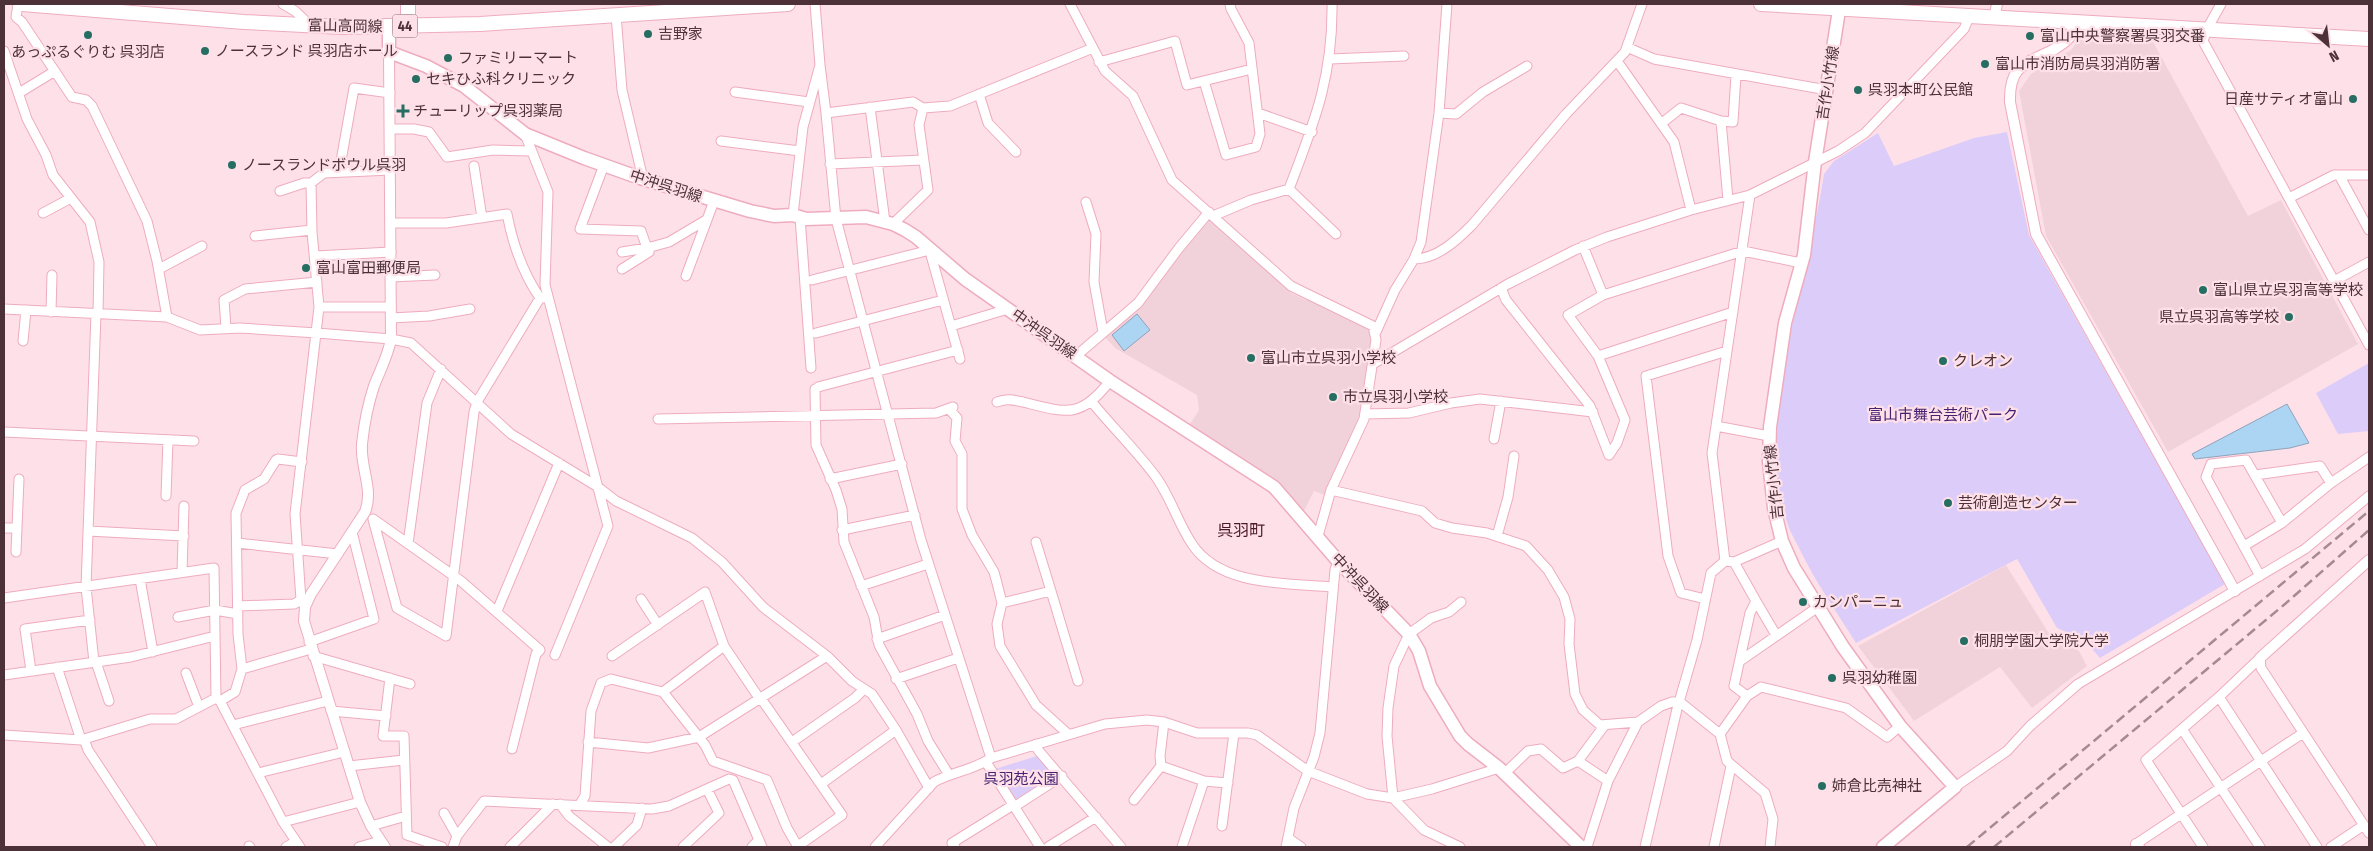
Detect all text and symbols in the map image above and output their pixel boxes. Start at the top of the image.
road number: 44 [392,15,418,38]
street label: 富山高岡線 [307,16,383,36]
north arrow [2303,20,2353,70]
place label: 吉野家 [658,25,703,43]
place label: 富山中央警察署呉羽交番 [2040,27,2205,45]
marker: 吉野家 [642,28,654,40]
marker: あっぷるぐりむ 呉羽店 [82,29,94,41]
marker: 富山中央警察署呉羽交番 [2024,30,2036,42]
place label: ノースランド 呉羽店ホール [215,42,398,60]
place label: あっぷるぐりむ 呉羽店 [11,43,165,61]
marker: ノースランド 呉羽店ホール [199,45,211,57]
street label: 吉作小竹線 [1813,45,1843,121]
text: N [2326,47,2342,66]
place label: ファミリーマート [458,49,578,67]
marker: ファミリーマート [442,52,454,64]
place label: 富山市消防局呉羽消防署 [1995,55,2160,73]
marker: 富山市消防局呉羽消防署 [1979,58,1991,70]
place label: セキひふ科クリニック [426,70,576,88]
marker: セキひふ科クリニック [410,73,422,85]
place label: 呉羽本町公民館 [1868,81,1973,99]
marker: 呉羽本町公民館 [1852,84,1864,96]
place label: 日産サティオ富山 [2224,90,2343,108]
marker: 日産サティオ富山 [2347,93,2359,105]
place label: チューリップ呉羽薬局 [413,102,563,120]
marker: チューリップ呉羽薬局 [397,105,409,117]
place label: ノースランドボウル呉羽 [242,156,406,174]
marker: ノースランドボウル呉羽 [226,159,238,171]
street label: 中沖呉羽線 [628,166,704,206]
place label: 富山富田郵便局 [316,259,421,277]
marker: 富山富田郵便局 [300,262,312,274]
place label: 富山県立呉羽高等学校 [2213,281,2363,299]
marker: 富山県立呉羽高等学校 [2197,284,2209,296]
street label: 中沖呉羽線 [1008,305,1080,363]
place label: 県立呉羽高等学校 [2159,308,2279,326]
marker: 県立呉羽高等学校 [2283,311,2295,323]
place label: 富山市立呉羽小学校 [1261,349,1396,367]
marker: 富山市立呉羽小学校 [1245,352,1257,364]
place label: クレオン [1953,352,2013,370]
marker: クレオン [1937,355,1949,367]
place label: 市立呉羽小学校 [1343,388,1448,406]
marker: 市立呉羽小学校 [1327,391,1339,403]
park label: 富山市舞台芸術パーク [1868,406,2018,424]
street label: 吉作小竹線 [1761,444,1787,520]
place label: 芸術創造センター [1958,494,2078,512]
marker: 芸術創造センター [1942,497,1954,509]
district label: 呉羽町 [1217,521,1265,540]
street label: 中沖呉羽線 [1328,549,1392,617]
place label: カンパーニュ [1813,593,1903,611]
marker: カンパーニュ [1797,596,1809,608]
place label: 桐朋学園大学院大学 [1974,632,2109,650]
marker: 桐朋学園大学院大学 [1958,635,1970,647]
place label: 呉羽幼稚園 [1842,669,1917,687]
marker: 呉羽幼稚園 [1826,672,1838,684]
park label: 呉羽苑公園 [983,770,1059,788]
place label: 姉倉比売神社 [1832,777,1922,795]
marker: 姉倉比売神社 [1816,780,1828,792]

